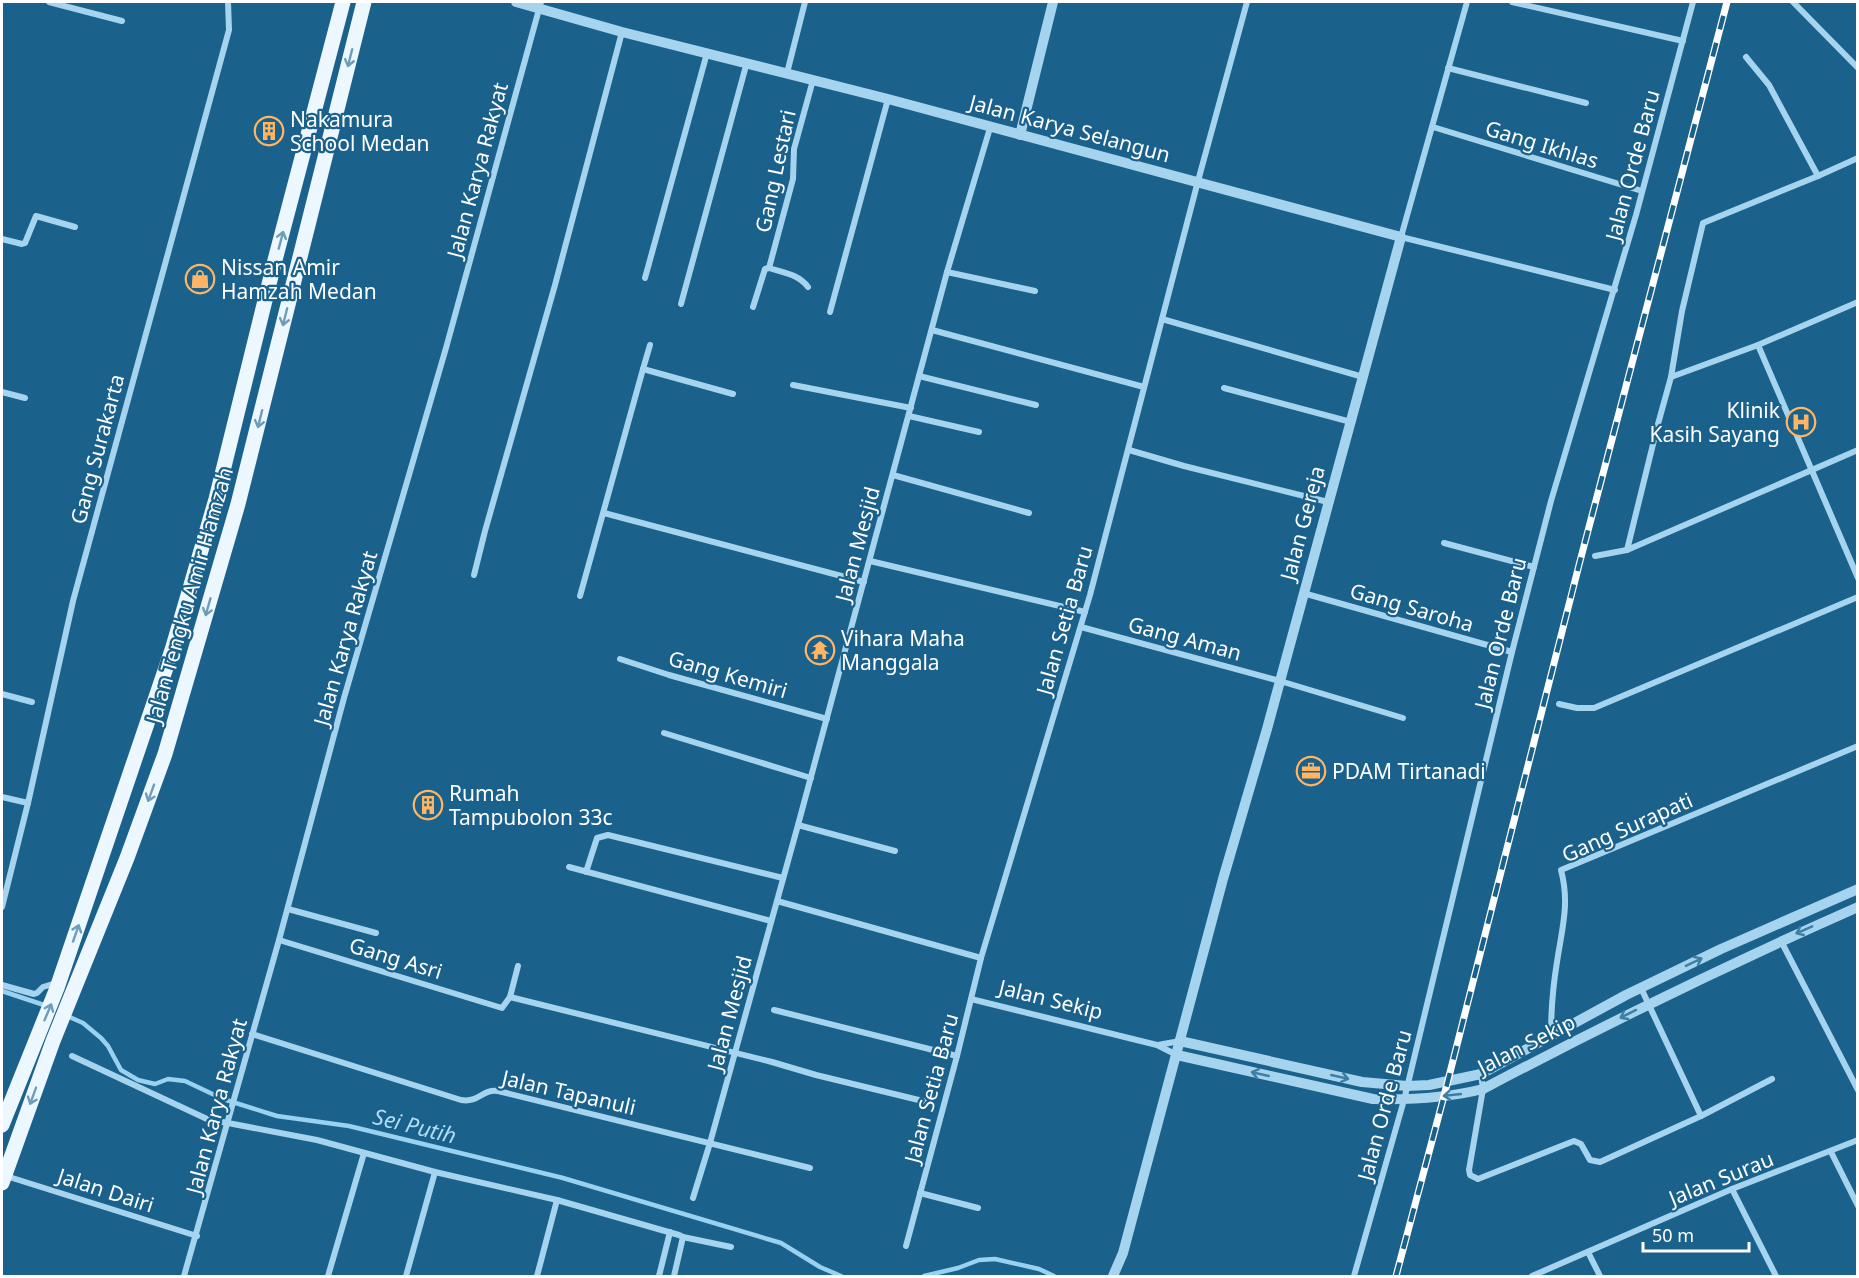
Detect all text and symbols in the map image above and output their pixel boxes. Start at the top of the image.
one-way arrow [344,48,356,67]
street label: Jalan Karya Rakyat [440,79,514,263]
street label: Jalan Orde Baru [1598,86,1666,245]
street label: Jalan Karya Selangun [964,87,1174,168]
place label: Nakamura School Medan [290,105,429,157]
street label: Gang Lestari [748,107,802,235]
street label: Gang Ikhlas [1482,114,1602,174]
building icon: Nakamura School Medan [253,115,285,147]
one-way arrow [275,231,287,250]
place label: Nissan Amir Hamzah Medan [221,253,377,305]
shop icon: Nissan Amir Hamzah Medan [184,263,216,295]
one-way arrow [279,307,291,326]
street label: Gang Surakarta [64,371,130,527]
place label: Klinik Kasih Sayang [1650,396,1781,448]
hospital icon: Klinik Kasih Sayang [1785,406,1817,438]
one-way arrow [253,409,265,428]
street label: Jalan Gereja [1273,463,1331,585]
street label: Jalan Tengku Amir Hamzah [138,464,239,728]
street label: Jalan Mesjid [828,483,886,606]
street label: Jalan Setia Baru [1029,542,1099,700]
street label: Jalan Karya Rakyat [306,547,383,731]
street label: Jalan Orde Baru [1467,554,1532,714]
street label: Gang Saroha [1347,576,1477,638]
one-way arrow [202,597,213,616]
street label: Gang Aman [1125,609,1245,667]
place label: Vihara Maha Manggala [841,624,965,676]
temple icon: Vihara Maha Manggala [804,634,836,666]
street label: Gang Kemiri [665,644,791,704]
office icon: PDAM Tirtanadi [1295,755,1327,787]
place label: PDAM Tirtanadi [1332,757,1486,785]
place label: Rumah Tampubolon 33c [449,779,613,831]
one-way arrow [144,784,155,802]
street label: Gang Surapati [1557,786,1697,868]
building icon: Rumah Tampubolon 33c [412,789,444,821]
one-way arrow [71,924,82,943]
one-way arrow [1795,926,1813,937]
street label: Gang Asri [346,931,446,985]
street label: Jalan Mesjid [700,952,758,1075]
one-way arrow [1685,956,1703,968]
street label: Jalan Sekip [994,972,1106,1025]
one-way arrow [43,1003,54,1021]
street label: Jalan Sekip [1471,1007,1580,1081]
one-way arrow [1619,1009,1637,1020]
street label: Jalan Setia Baru [897,1010,964,1168]
street label: Jalan Karya Rakyat [179,1015,253,1199]
street label: Jalan Orde Baru [1350,1026,1418,1185]
street label: Jalan Tapanuli [497,1063,639,1121]
one-way arrow [1250,1068,1269,1080]
one-way arrow [1329,1072,1349,1083]
one-way arrow [27,1086,38,1105]
one-way arrow [1442,1090,1462,1101]
water label: Sei Putih [370,1100,460,1150]
street label: Jalan Surau [1663,1144,1778,1212]
street label: Jalan Dairi [52,1161,158,1219]
scale bar [1643,1215,1750,1253]
text: 50 m [1652,1223,1694,1247]

